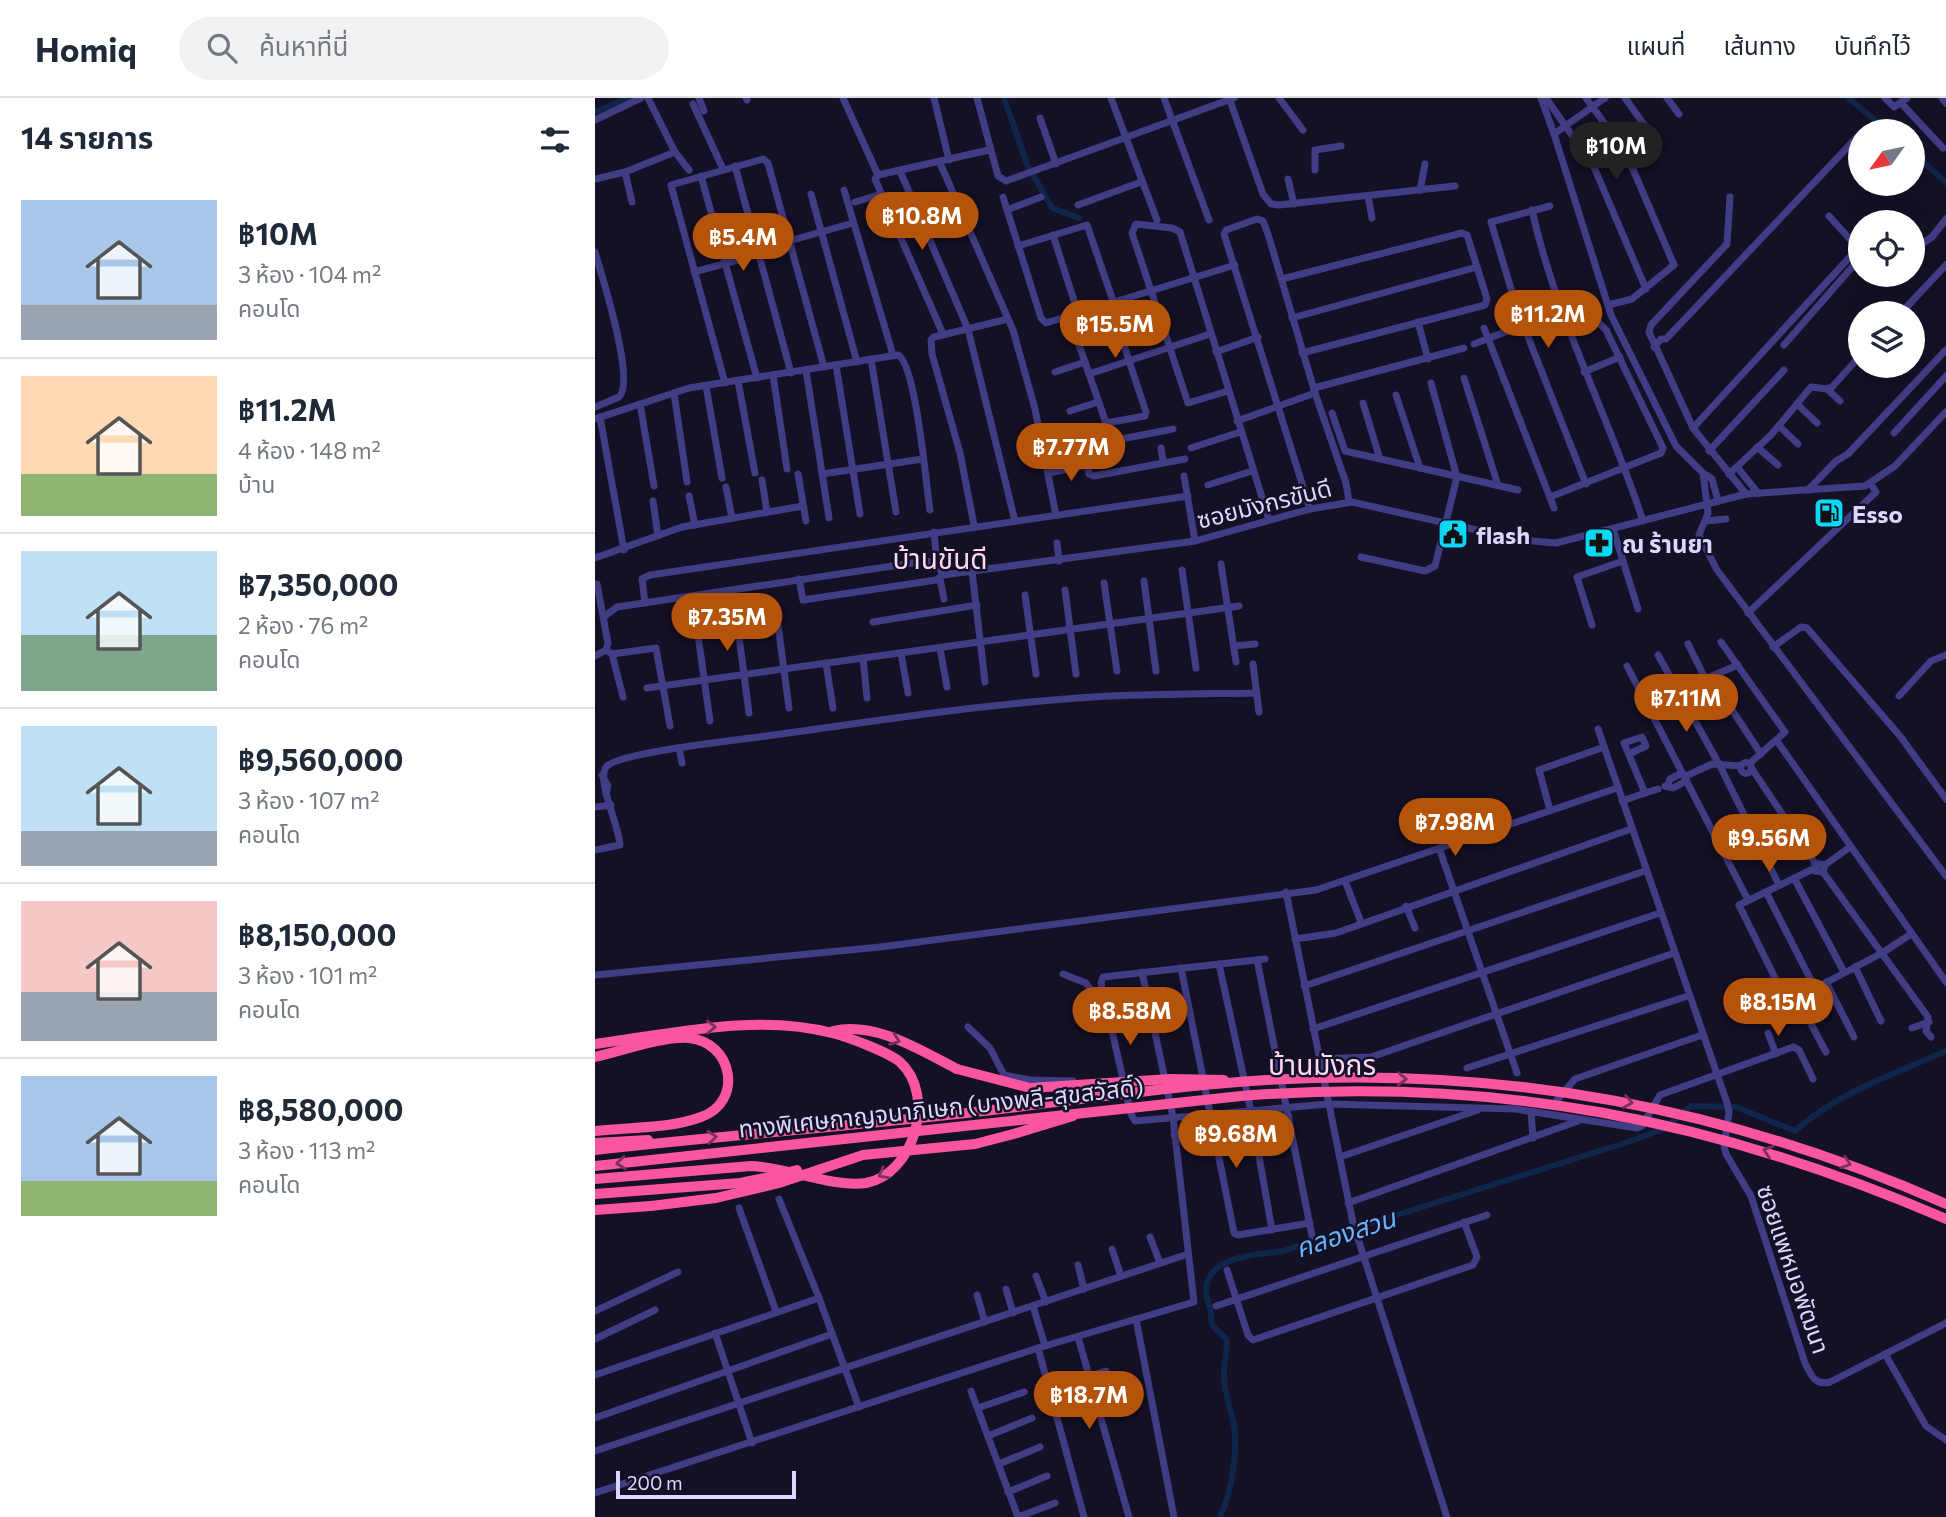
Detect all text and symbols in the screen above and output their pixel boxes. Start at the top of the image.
search box [179,17,669,80]
text: Homiq [35,28,137,69]
icon: search [203,29,241,67]
text: ค้นหาที่นี่ [259,30,348,61]
text: แผนที่ [1627,31,1685,60]
text: เส้นทาง [1723,31,1796,60]
text: บันทึกไว้ [1834,31,1911,60]
text: 14 รายการ [21,118,153,155]
north arrow [1848,119,1925,196]
map controls [1848,119,1925,378]
icon: filters [536,121,574,159]
pin: ฿10M [1575,122,1657,182]
text: ฿10M [1585,131,1647,159]
pin: ฿10.8M [865,192,979,252]
text: ฿10.8M [882,201,962,229]
button: locate [1848,210,1925,287]
text: ฿10M [238,214,318,251]
pin: ฿5.4M [694,214,792,273]
text: ฿5.4M [709,222,777,250]
icon: home [77,228,161,312]
text: 3 ห้อง · 104 m² [238,260,381,288]
pin: ฿11.2M [1491,290,1605,350]
text: คอนโด [238,294,300,322]
text: ฿11.2M [1510,299,1586,327]
pin: ฿15.5M [1058,300,1172,360]
button: layers [1848,301,1925,378]
text: ฿15.5M [1076,309,1154,337]
text: ฿11.2M [238,390,337,427]
icon: home [77,404,161,488]
pin: ฿7.77M [1014,424,1128,483]
text: ฿7.77M [1032,432,1110,460]
text: 4 ห้อง · 148 m² [238,436,381,464]
text: บ้าน [238,470,275,498]
street label: ซอยมังกรขันดี [1194,472,1334,534]
fuel station icon: Esso [1812,496,1846,530]
place label: Esso [1852,499,1903,528]
public building icon: flash [1436,517,1470,551]
place label: flash [1476,520,1530,549]
pharmacy icon: ณ ร้านยา [1582,526,1616,560]
place label: ณ ร้านยา [1622,529,1713,558]
district label: บ้านขันดี [892,541,988,575]
text: ฿7,350,000 [238,565,398,602]
icon: home [77,579,161,663]
pin: ฿7.35M [670,594,784,653]
text: ฿7.35M [687,602,767,630]
text: 2 ห้อง · 76 m² [238,611,368,639]
text: คอนโด [238,645,300,673]
pin: ฿7.11M [1629,674,1743,734]
text: ฿7.11M [1650,683,1722,711]
text: ฿9,560,000 [238,740,403,777]
icon: home [77,754,161,838]
text: 3 ห้อง · 107 m² [238,786,379,814]
pin: ฿7.98M [1398,798,1512,858]
text: ฿7.98M [1415,807,1495,835]
pin: ฿9.56M [1712,814,1826,874]
text: คอนโด [238,820,300,848]
text: ฿9.56M [1727,823,1811,851]
text: ฿8,150,000 [238,915,396,952]
icon: home [77,929,161,1013]
text: 3 ห้อง · 101 m² [238,961,377,989]
pin: ฿8.15M [1721,978,1835,1038]
text: ฿8.15M [1739,987,1817,1015]
pin: ฿8.58M [1073,988,1187,1047]
text: คอนโด [238,995,300,1023]
text: ฿8.58M [1088,996,1172,1024]
one-way arrow [706,1019,717,1035]
one-way arrow [889,1032,901,1046]
district label: บ้านมังกร [1268,1047,1376,1081]
street label: ทางพิเศษกาญจนาภิเษก (บางพลี-สุขสวัสดิ์) [737,1071,1145,1145]
one-way arrow [1397,1071,1407,1087]
text: ฿8,580,000 [238,1090,404,1127]
one-way arrow [1622,1094,1634,1109]
icon: home [77,1104,161,1188]
pin: ฿9.68M [1179,1110,1293,1170]
text: ฿9.68M [1194,1119,1278,1147]
one-way arrow [706,1130,717,1145]
text: 3 ห้อง · 113 m² [238,1136,375,1164]
one-way arrow [1762,1145,1775,1159]
one-way arrow [615,1155,626,1170]
one-way arrow [1840,1155,1852,1169]
one-way arrow [878,1166,891,1179]
text: คอนโด [238,1170,300,1198]
street label: ซอยแพหมอพัฒนา [1752,1181,1836,1357]
water label: คลองสวน [1291,1201,1401,1263]
pin: ฿18.7M [1032,1372,1146,1431]
text: ฿18.7M [1050,1380,1128,1408]
scale bar [616,1468,796,1500]
text: 200 m [627,1471,683,1494]

